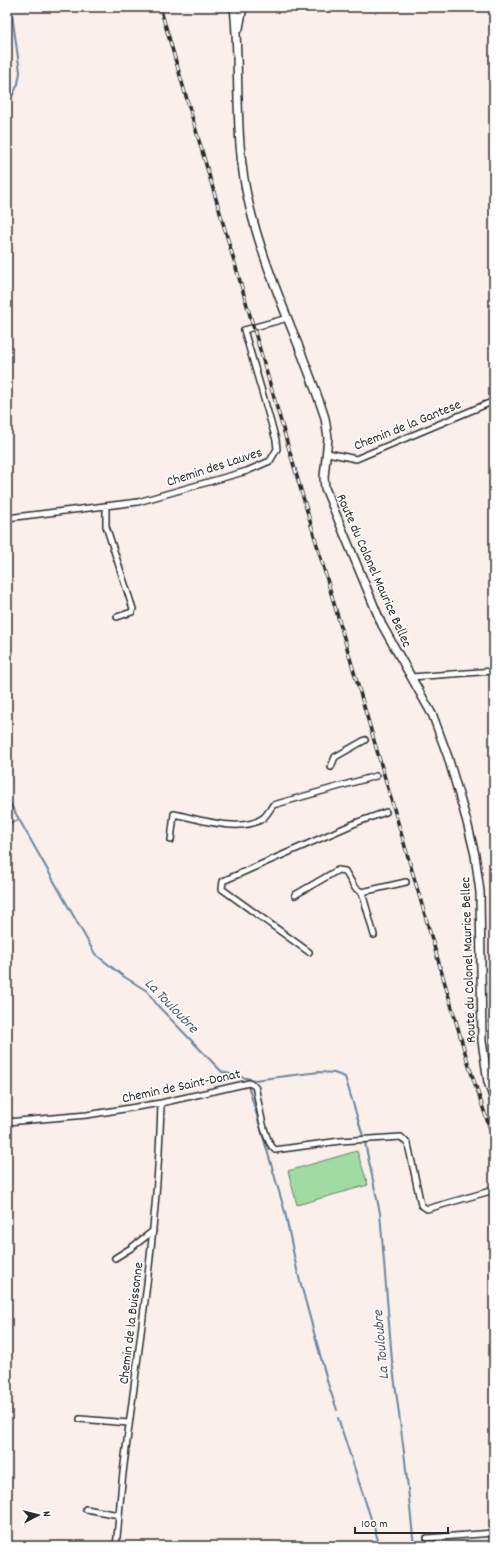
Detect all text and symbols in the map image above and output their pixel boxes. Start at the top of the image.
street label: Chemin de la Gantese [351,395,464,456]
street label: Chemin des Lauves [164,443,265,493]
street label: Route du Colonel Maurice Bellec [330,491,416,651]
street label: Route du Colonel Maurice Bellec [456,876,482,1043]
water label: La Touloubre [138,974,204,1040]
street label: Chemin de Saint-Donat [120,1065,243,1109]
street label: Chemin de la Buissonne [115,1261,149,1385]
water label: La Touloubre [368,1308,396,1381]
north arrow [18,1495,58,1535]
scale bar [355,1509,448,1535]
text: N [38,1510,54,1518]
text: 100 m [361,1516,388,1533]

